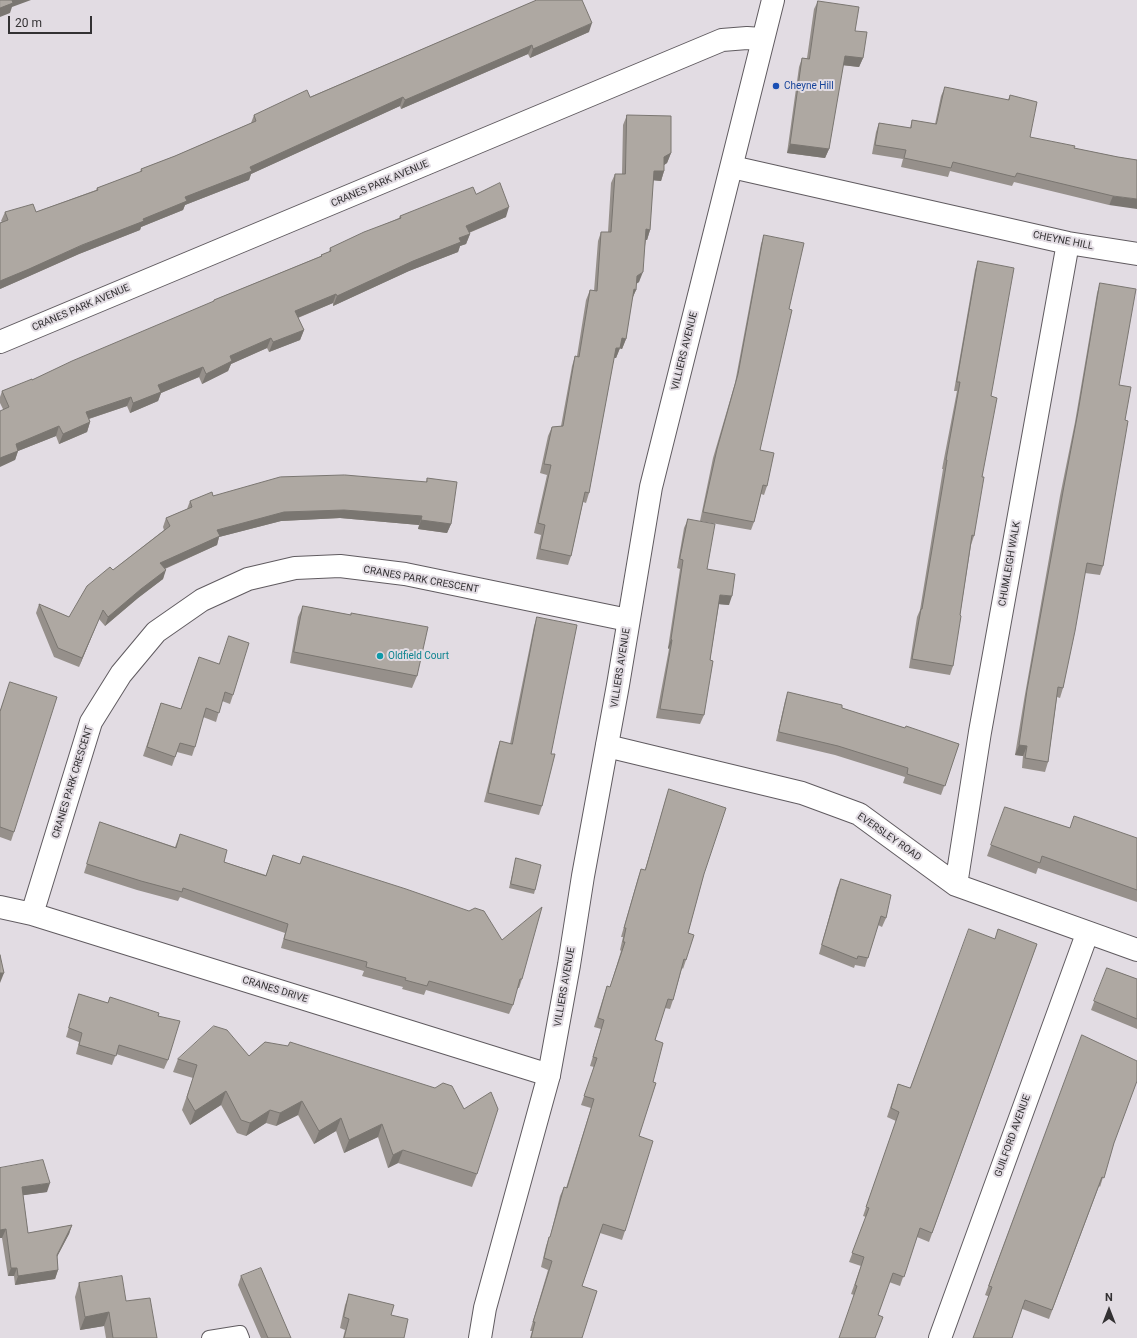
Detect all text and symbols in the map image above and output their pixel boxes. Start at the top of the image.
scale bar [10,8,94,34]
text: 20 m [15,16,42,30]
place label: Cheyne Hill [784,80,834,92]
marker: Cheyne Hill [771,81,781,91]
street label: CRANES PARK AVENUE [329,158,431,210]
street label: CHEYNE HILL [1032,229,1094,253]
street label: CRANES PARK AVENUE [30,282,132,334]
street label: VILLIERS AVENUE [669,311,701,391]
street label: CHUMLEIGH WALK [997,521,1023,607]
street label: CRANES PARK CRESCENT [362,564,480,596]
street label: VILLIERS AVENUE [609,627,633,709]
place label: Oldfield Court [388,650,449,662]
marker: Oldfield Court [375,651,385,661]
street label: CRANES PARK CRESCENT [50,724,96,840]
street label: EVERSLEY ROAD [855,810,923,864]
street label: VILLIERS AVENUE [552,946,578,1028]
street label: CRANES DRIVE [241,974,309,1006]
street label: GUILFORD AVENUE [993,1093,1033,1179]
north arrow [1089,1290,1129,1330]
text: N [1105,1291,1113,1304]

